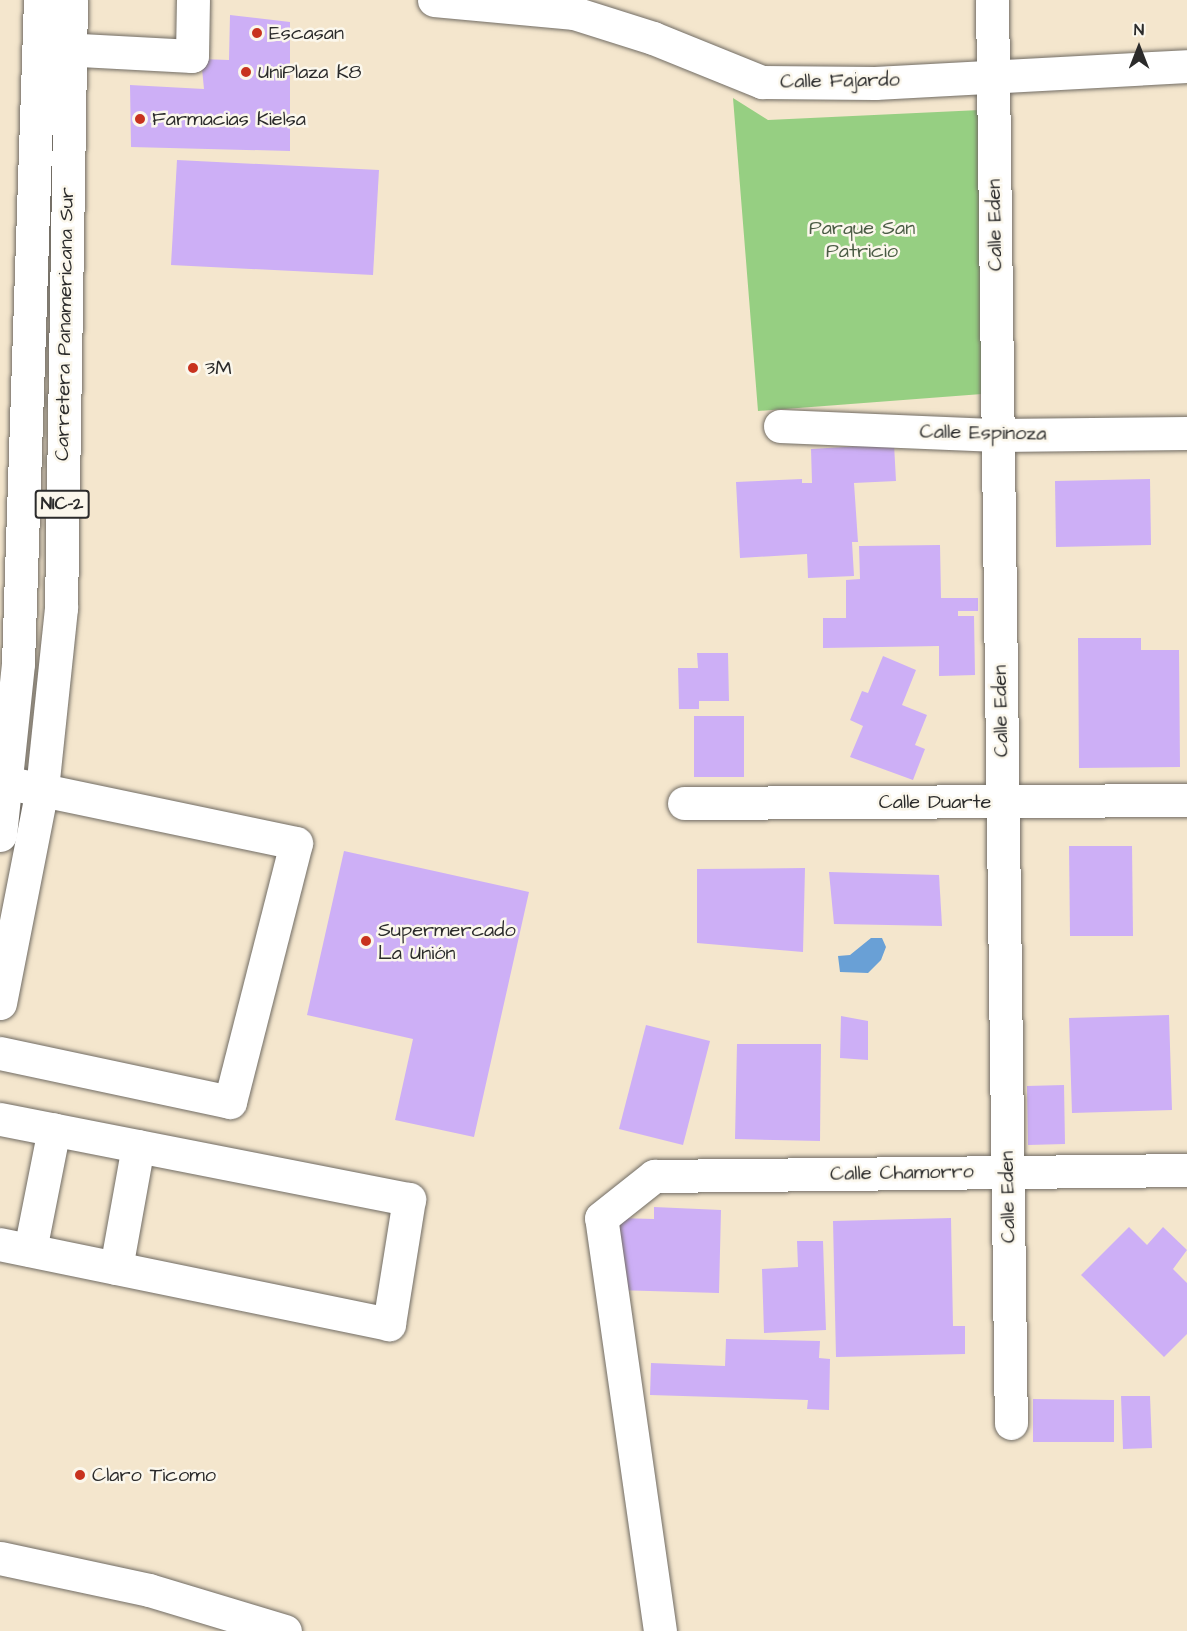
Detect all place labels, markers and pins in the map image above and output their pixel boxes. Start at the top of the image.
place label: Escasan [269,21,344,45]
marker: Escasan [250,26,264,40]
place label: UniPlaza K8 [258,60,361,84]
marker: UniPlaza K8 [239,65,253,79]
place label: Farmacias Kielsa [152,107,306,131]
marker: Farmacias Kielsa [133,112,147,126]
place label: 3M [205,356,232,380]
marker: 3M [186,361,200,375]
place label: Supermercado La Unión [378,918,516,965]
marker: Supermercado La Unión [359,934,373,948]
place label: Claro Ticomo [92,1463,216,1487]
marker: Claro Ticomo [73,1468,87,1482]

